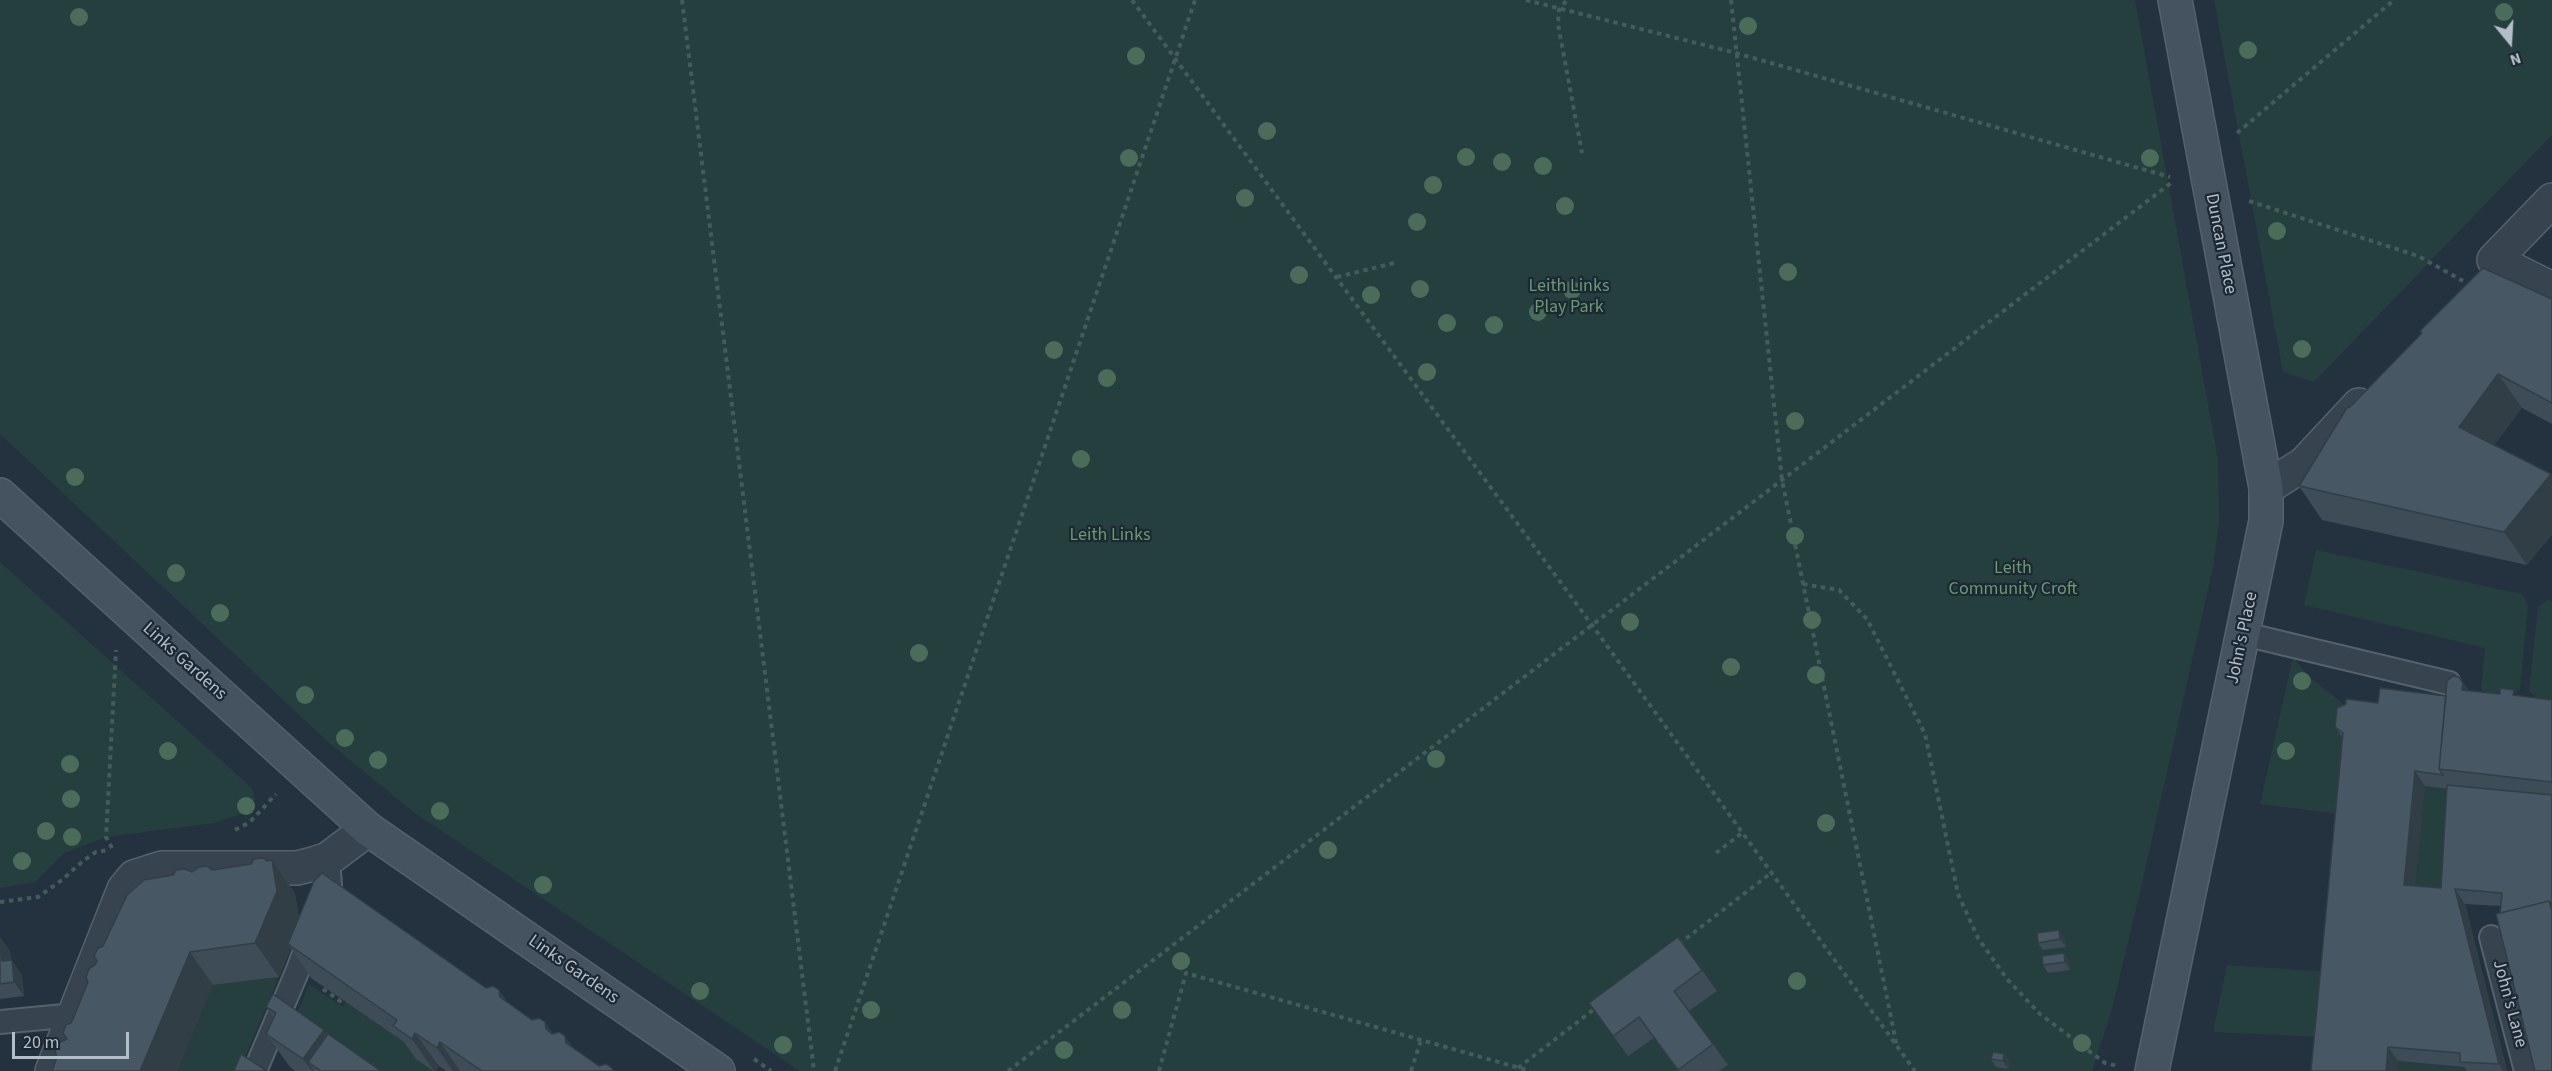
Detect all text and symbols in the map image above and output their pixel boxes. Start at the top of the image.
north arrow [2480,12,2540,72]
text: N [2507,47,2524,71]
street label: Duncan Place [2200,192,2240,296]
park label: Leith Links Play Park [1529,276,1609,318]
park label: Leith Links [1070,525,1150,547]
park label: Leith Community Croft [1949,558,2077,600]
street label: John's Place [2223,590,2263,686]
street label: Links Gardens [138,619,230,705]
street label: Links Gardens [524,931,622,1009]
street label: John's Lane [2487,958,2531,1050]
scale bar [15,1020,132,1058]
text: 20 m [23,1030,59,1055]

